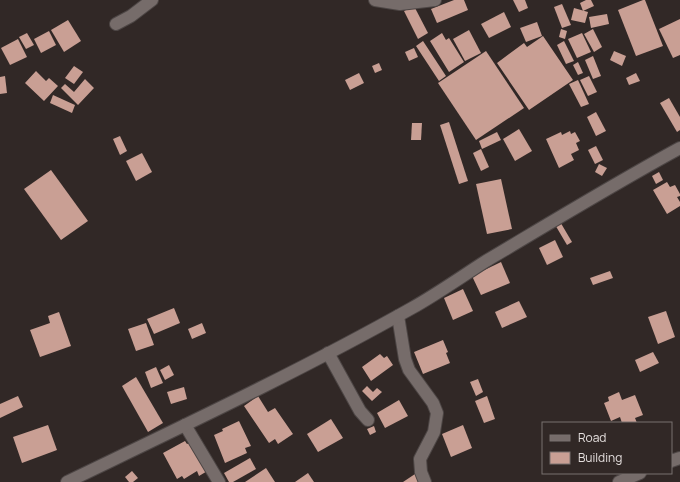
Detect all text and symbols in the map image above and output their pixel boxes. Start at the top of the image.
legend [542,422,672,474]
text: Road [578,429,606,446]
text: Building [578,449,622,466]

